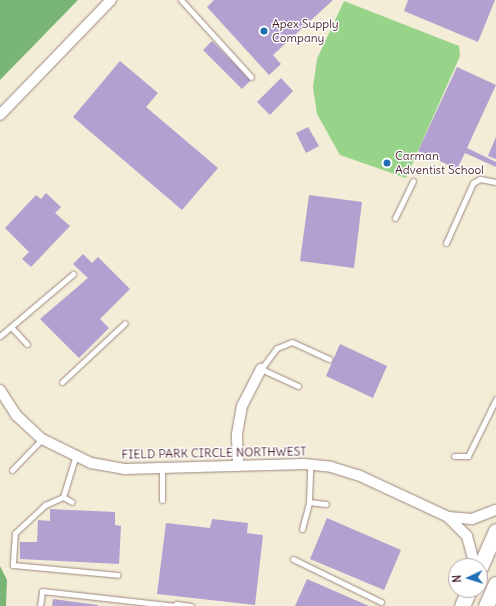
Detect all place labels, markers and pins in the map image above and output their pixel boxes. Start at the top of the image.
place label: Apex Supply Company [272,17,339,45]
marker: Apex Supply Company [259,26,269,36]
place label: Carman Adventist School [395,149,484,177]
marker: Carman Adventist School [382,158,392,168]

